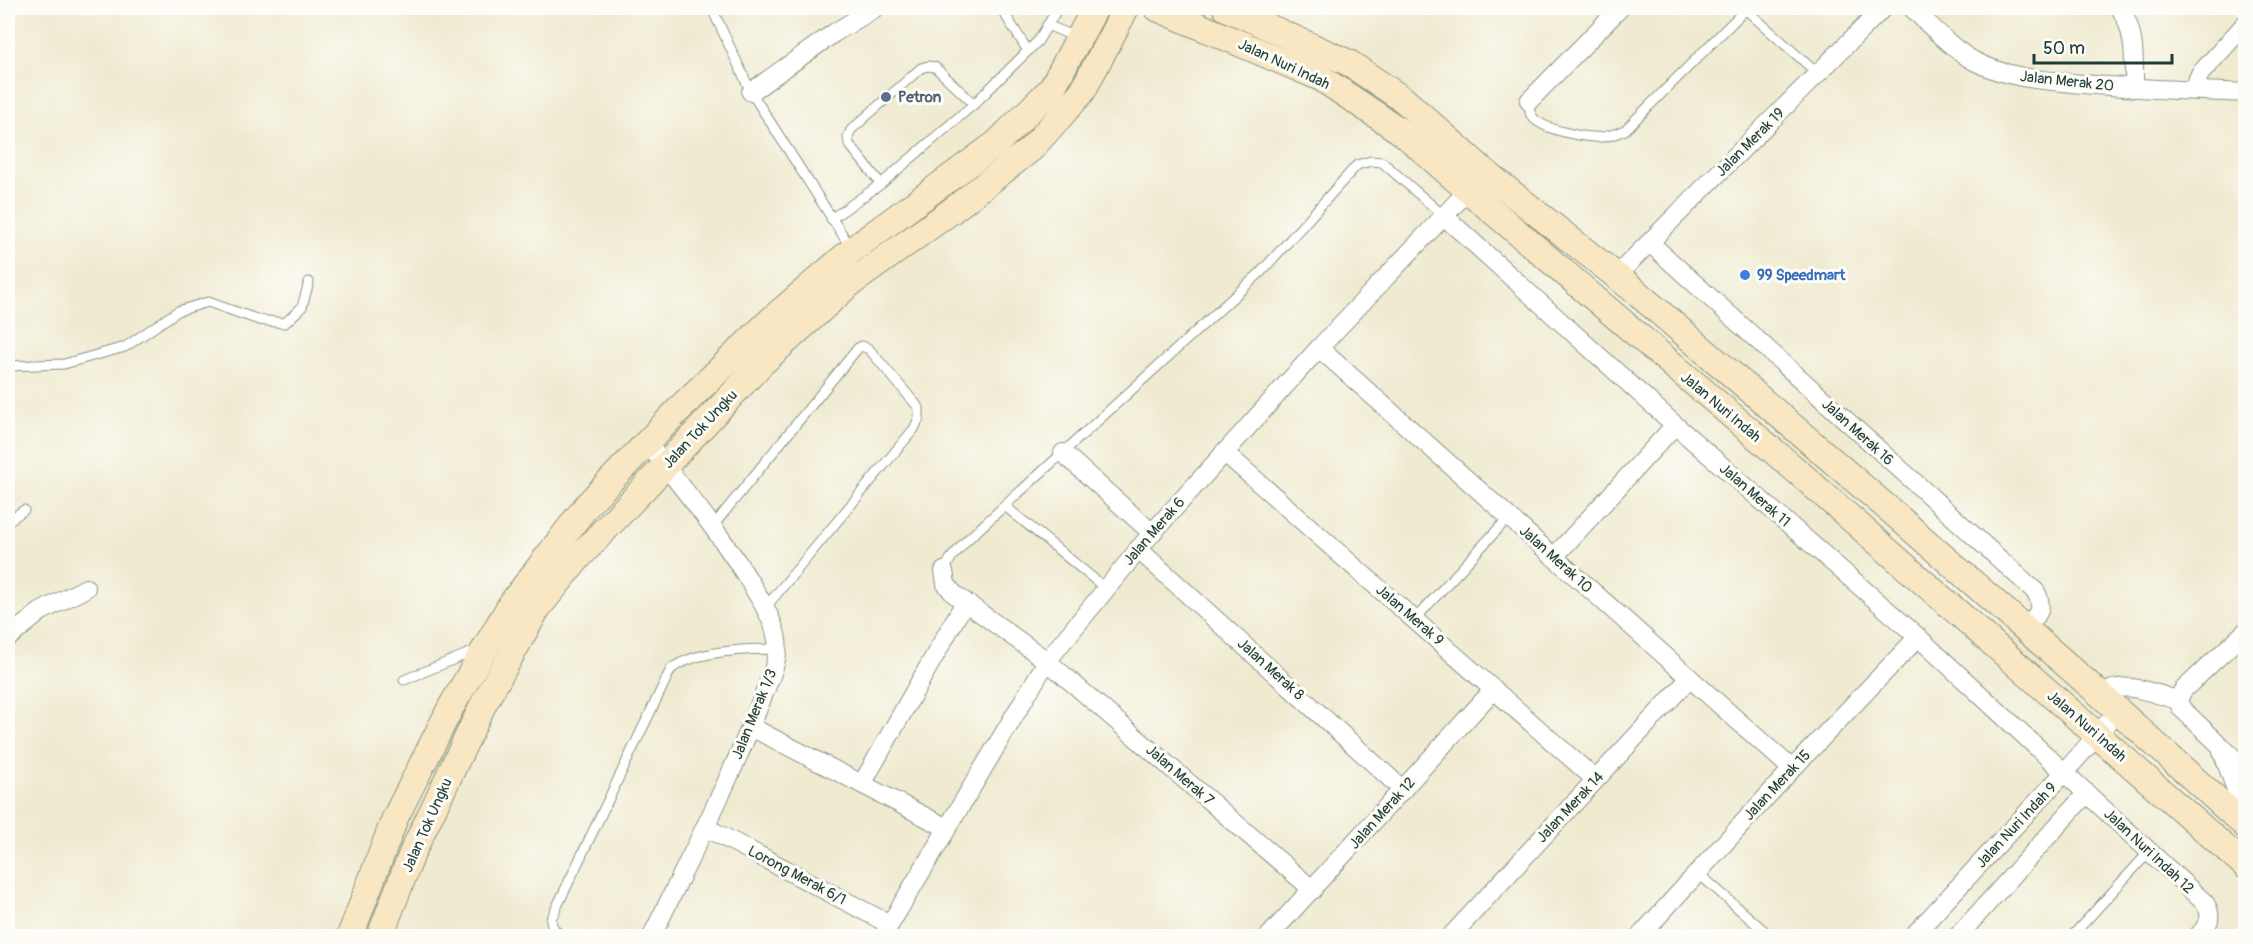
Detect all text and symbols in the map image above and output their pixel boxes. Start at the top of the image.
scale bar [2034,27,2172,65]
street label: Jalan Nuri Indah [1235,35,1333,94]
text: 50 m [2043,37,2085,60]
street label: Jalan Merak 20 [2019,67,2115,96]
place label: Petron [898,88,942,107]
marker: Petron [879,90,893,104]
street label: Jalan Merak 19 [1712,104,1789,181]
place label: 99 Speedmart [1757,266,1846,285]
marker: 99 Speedmart [1738,268,1752,282]
street label: Jalan Nuri Indah [1677,368,1765,446]
street label: Jalan Tok Ungku [659,386,742,473]
street label: Jalan Merak 16 [1818,395,1898,470]
street label: Jalan Merak 11 [1715,459,1794,531]
street label: Jalan Merak 6 [1119,493,1189,570]
street label: Jalan Merak 10 [1515,521,1596,597]
street label: Jalan Merak 9 [1372,581,1448,650]
street label: Jalan Merak 8 [1233,634,1308,705]
street label: Jalan Merak 1/3 [728,666,781,762]
street label: Jalan Nuri Indah [2043,687,2130,766]
street label: Jalan Merak 7 [1142,741,1218,810]
street label: Jalan Merak 15 [1740,746,1815,825]
street label: Jalan Merak 14 [1533,768,1608,847]
street label: Jalan Merak 12 [1345,773,1420,853]
street label: Jalan Tok Ungku [398,775,457,875]
street label: Jalan Nuri Indah 9 [1972,779,2061,872]
street label: Jalan Nuri Indah 12 [2100,805,2198,898]
street label: Lorong Merak 6/1 [744,842,849,909]

